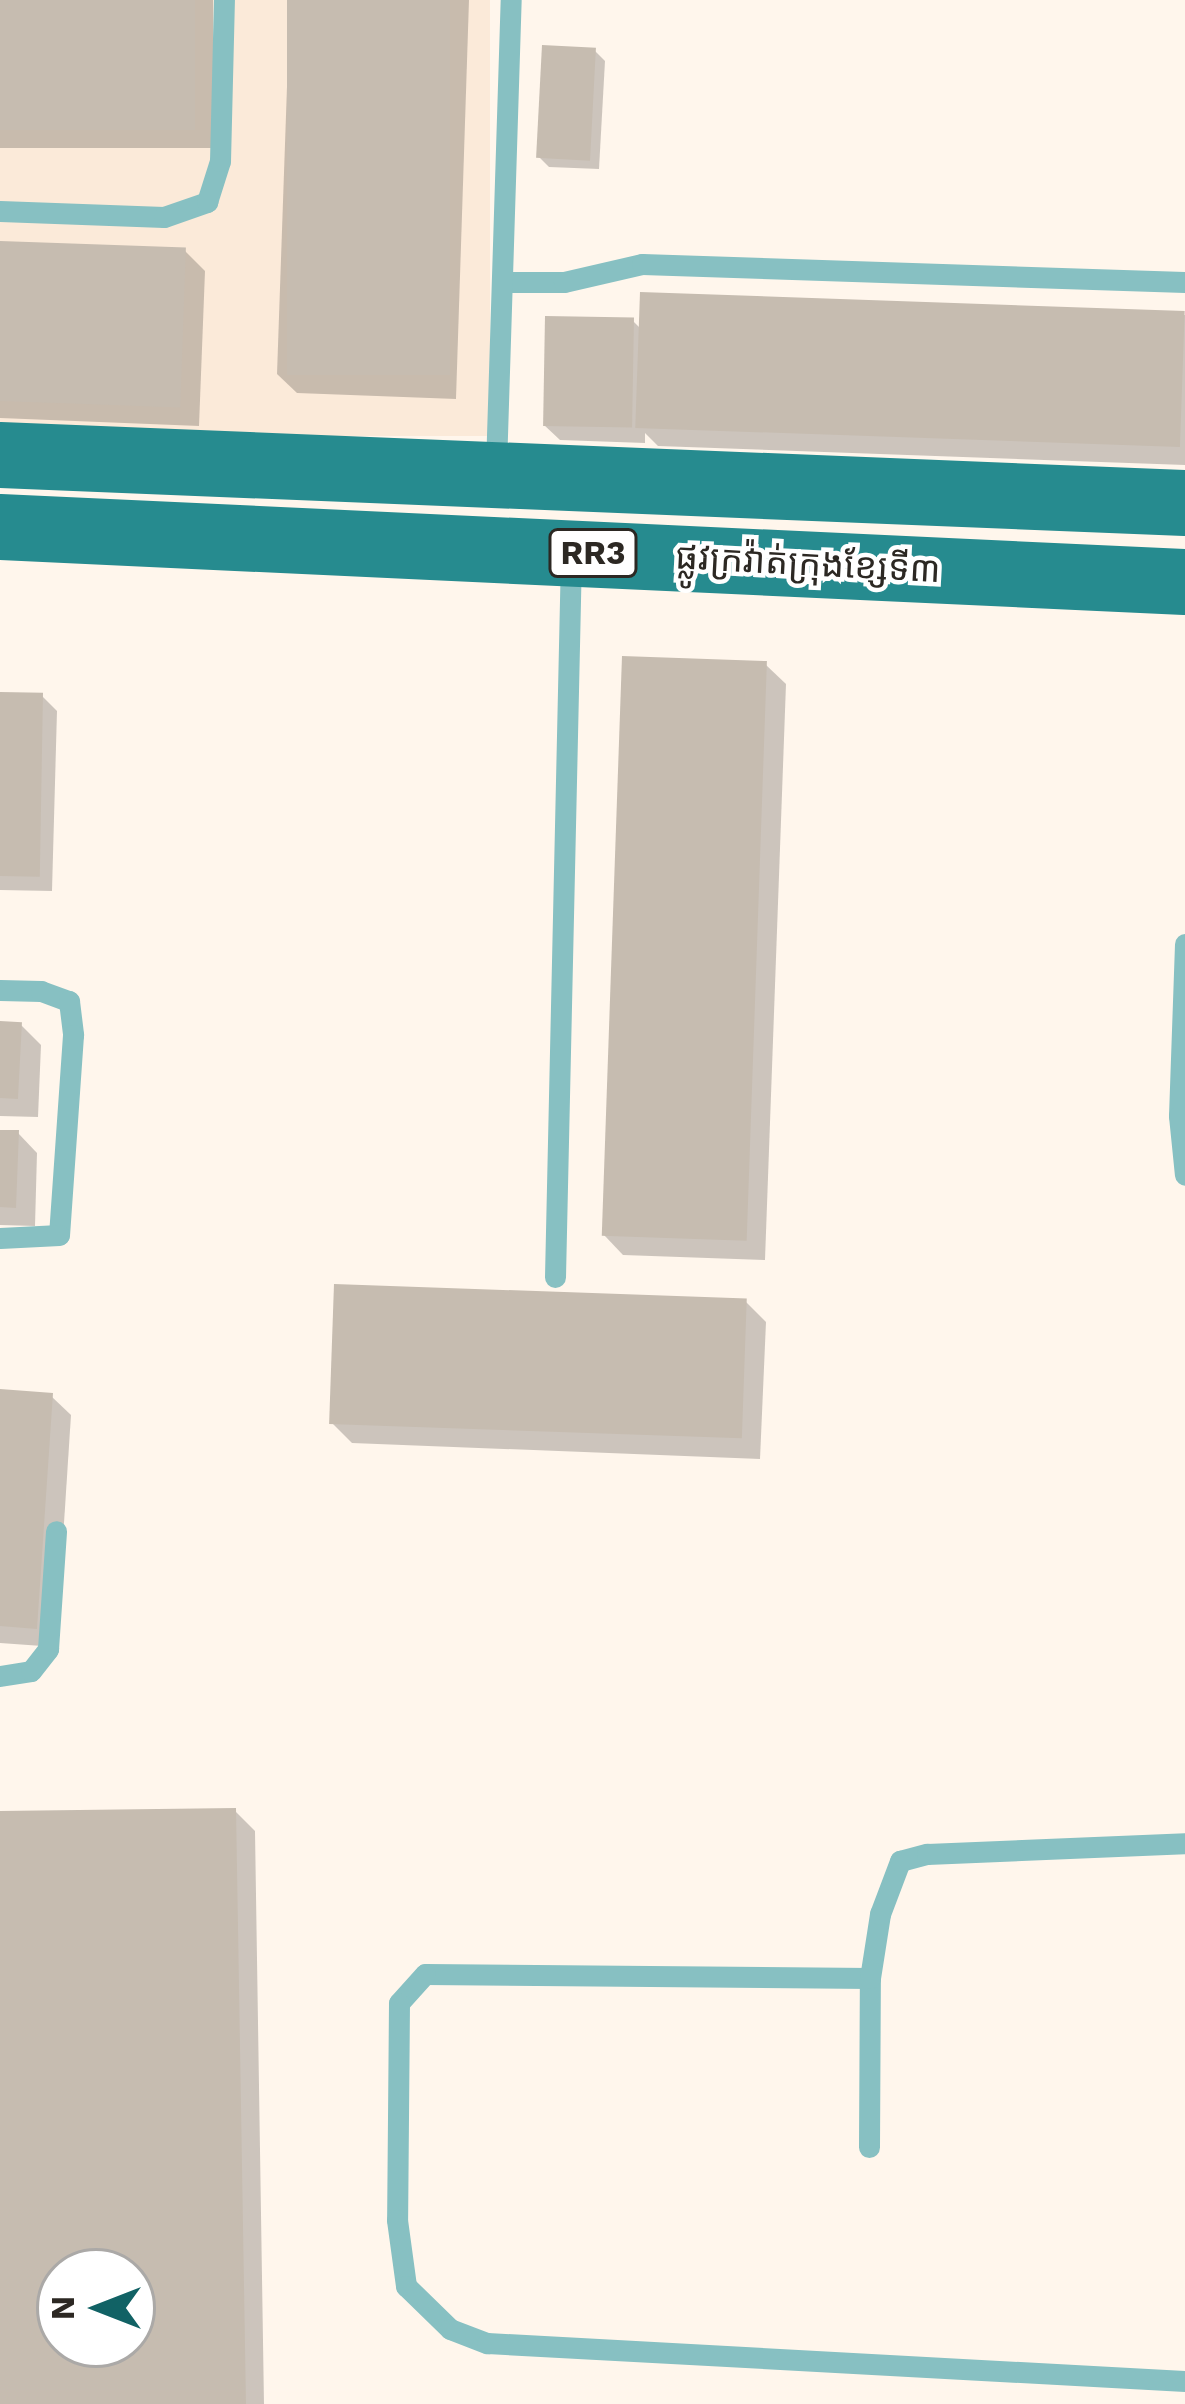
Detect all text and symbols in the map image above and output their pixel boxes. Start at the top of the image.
road number: RR3 [548,526,638,580]
street label: ផ្លូវក្រវ៉ាត់ក្រុងខ្សែទី៣ [674,535,942,593]
north arrow [36,2248,156,2368]
text: N [43,2296,82,2320]

